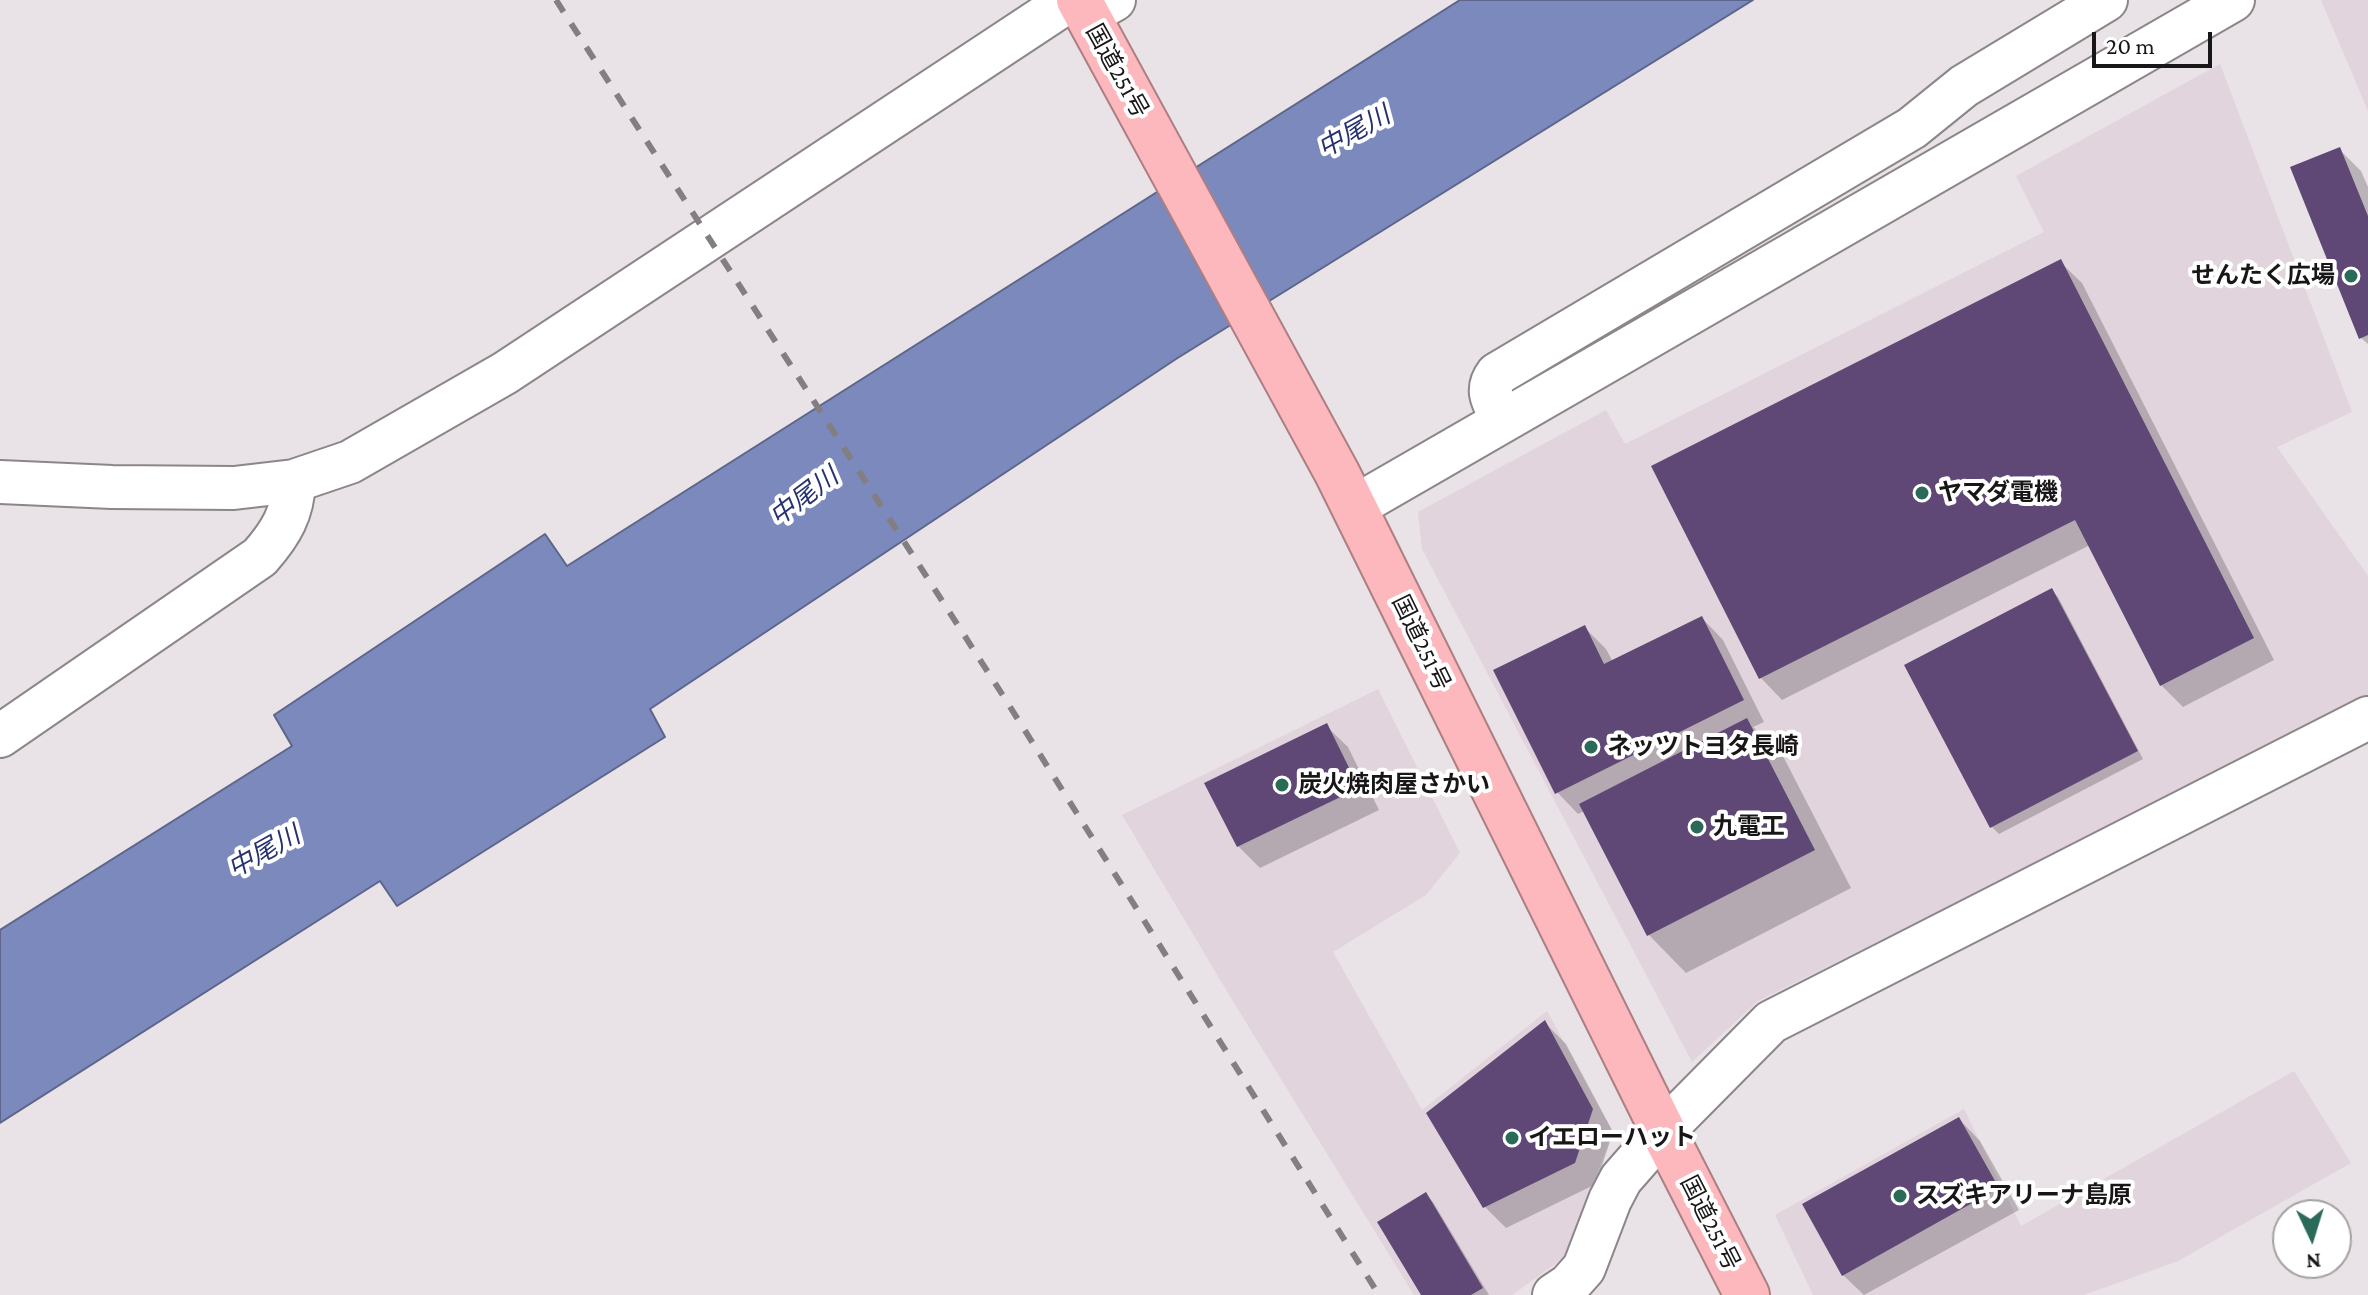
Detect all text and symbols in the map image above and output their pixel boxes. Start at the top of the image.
scale bar [2096,16,2216,66]
street label: 国道251号 [1080,19,1154,123]
text: 20 m [2106,32,2155,59]
water label: 中尾川 [1312,99,1396,165]
place label: せんたく広場 [2191,262,2335,290]
marker: せんたく広場 [2342,267,2360,285]
water label: 中尾川 [763,461,845,533]
place label: ヤマダ電機 [1938,479,2058,507]
marker: ヤマダ電機 [1913,484,1931,502]
street label: 国道251号 [1386,591,1456,695]
place label: ネッツトヨタ長崎 [1607,733,1799,761]
marker: ネッツトヨタ長崎 [1582,738,1600,756]
place label: 炭火焼肉屋さかい [1298,771,1490,799]
marker: 炭火焼肉屋さかい [1273,776,1291,794]
place label: 九電工 [1713,813,1785,841]
marker: 九電工 [1688,818,1706,836]
water label: 中尾川 [222,819,306,885]
place label: イエローハット [1528,1124,1696,1152]
marker: イエローハット [1503,1129,1521,1147]
street label: 国道251号 [1674,1171,1746,1275]
place label: スズキアリーナ島原 [1916,1182,2132,1210]
marker: スズキアリーナ島原 [1891,1187,1909,1205]
north arrow [2272,1199,2352,1279]
text: N [2305,1248,2322,1274]

